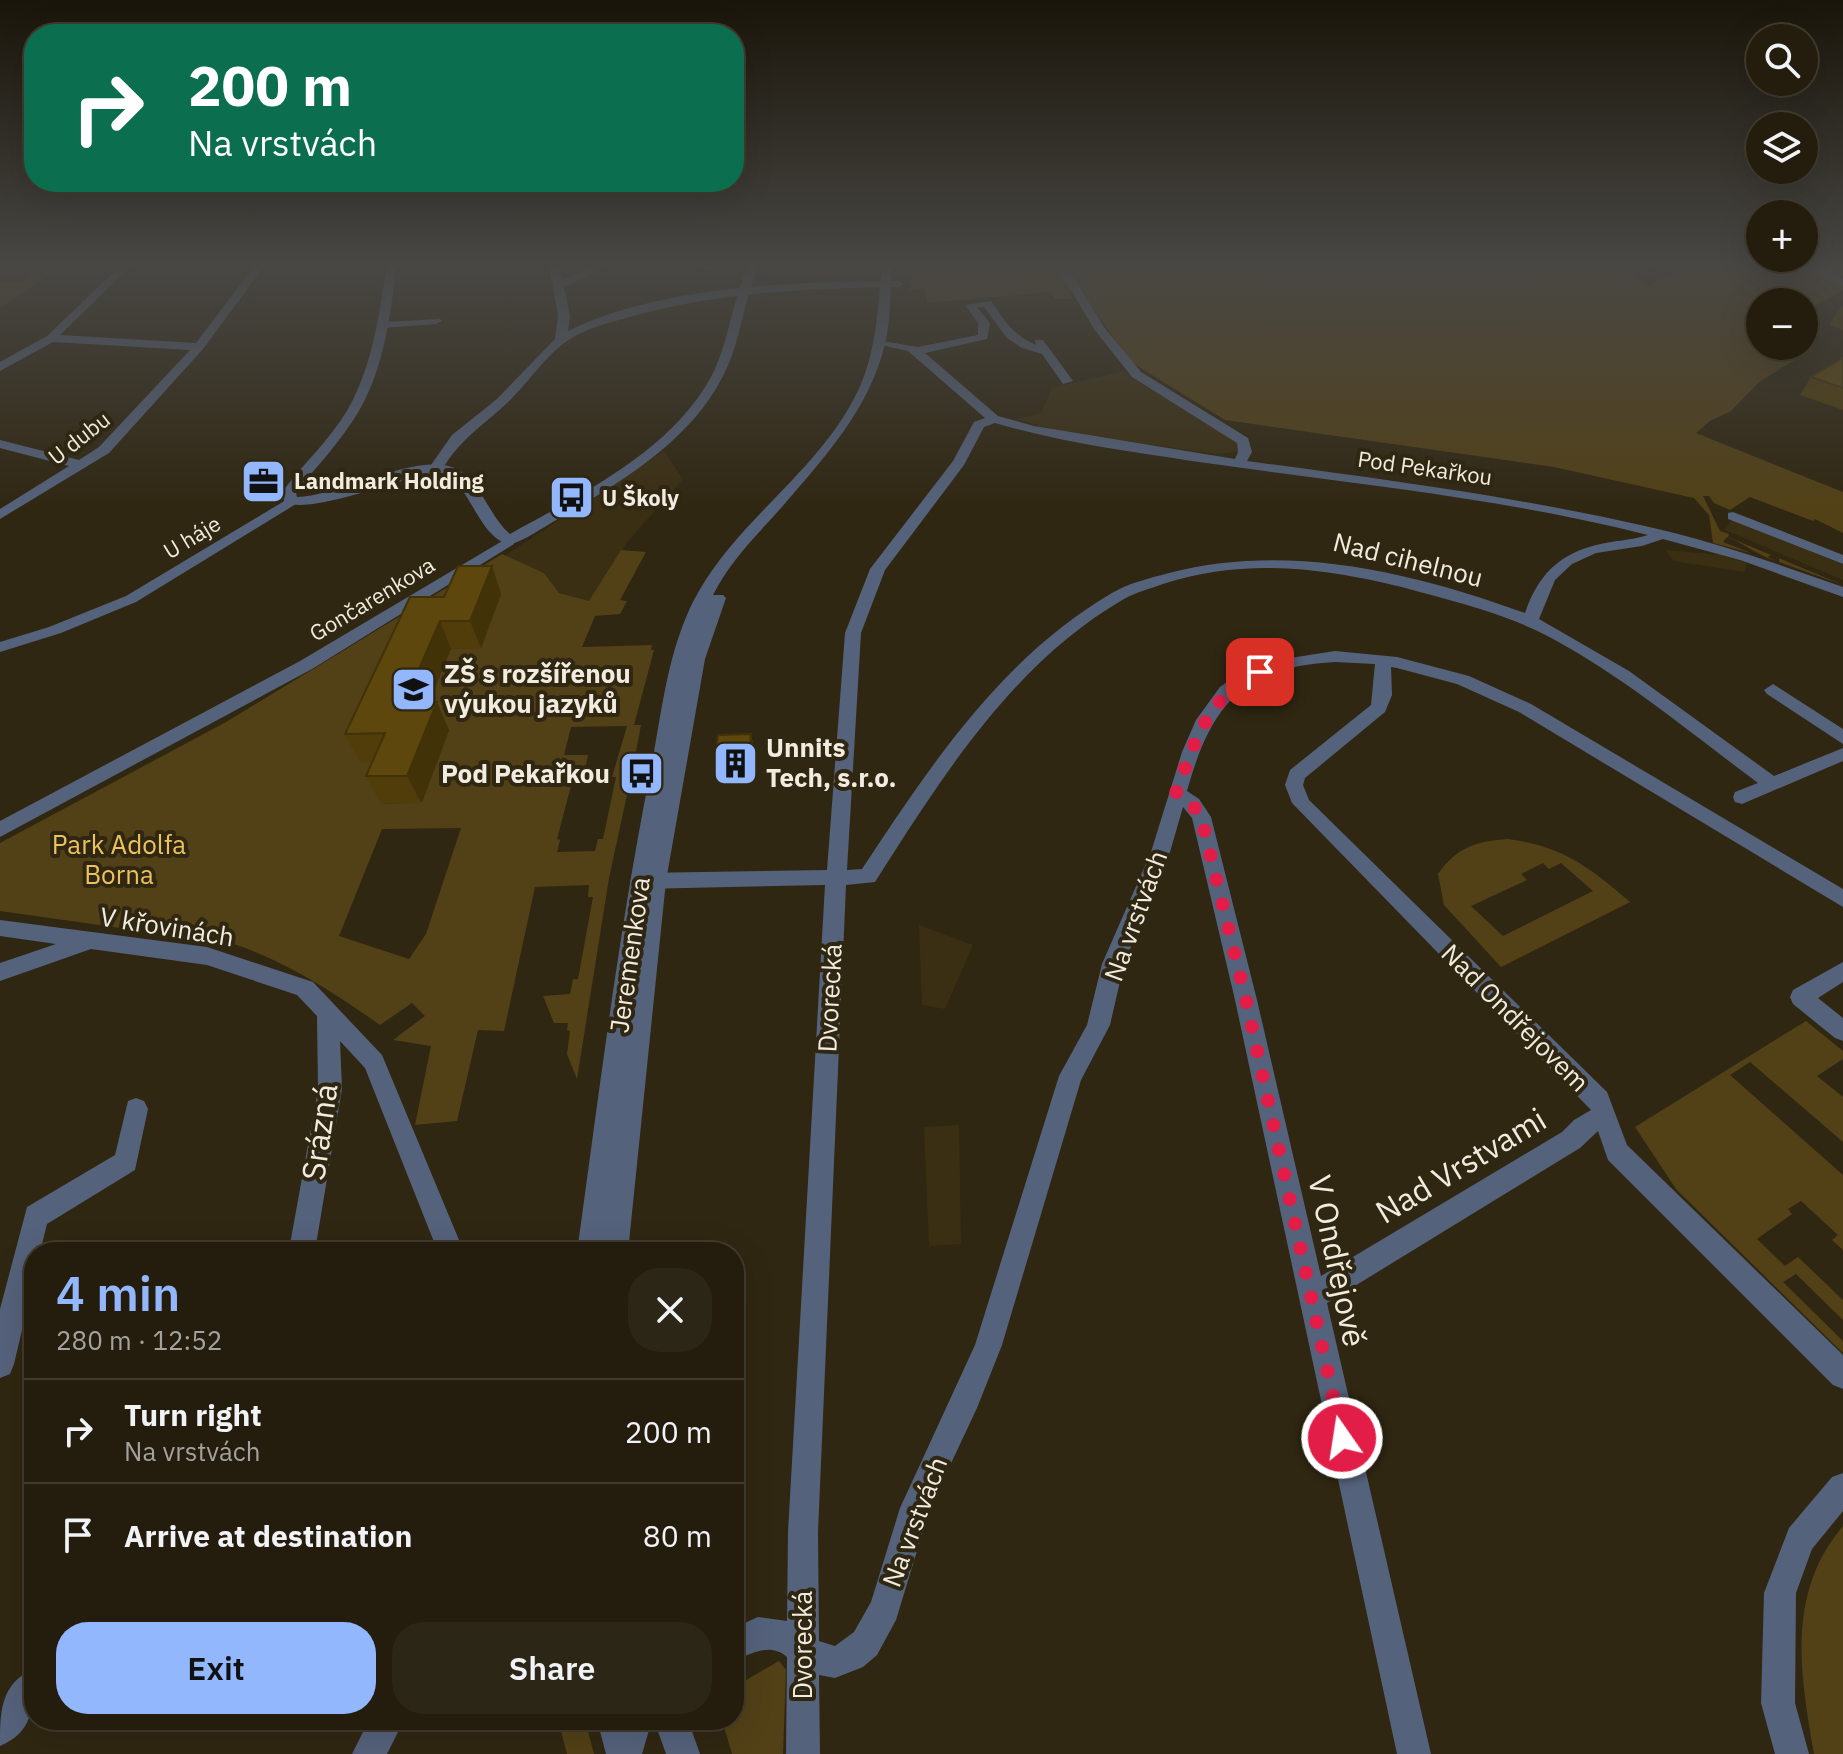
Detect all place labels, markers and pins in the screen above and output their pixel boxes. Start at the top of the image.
office icon: Landmark Holding [239,457,287,505]
place label: Landmark Holding [294,466,484,495]
bus stop icon: U Školy [547,474,595,522]
place label: U Školy [602,483,679,512]
pin [1226,638,1294,706]
place label: ZŠ s rozšířenou výukou jazyků [444,656,631,720]
school or university icon: ZŠ s rozšířenou výukou jazyků [389,665,437,713]
place label: Unnits Tech, s.r.o. [766,730,897,794]
building icon: Unnits Tech, s.r.o. [711,739,759,787]
bus stop icon: Pod Pekařkou [617,750,665,798]
place label: Pod Pekařkou [441,756,610,790]

